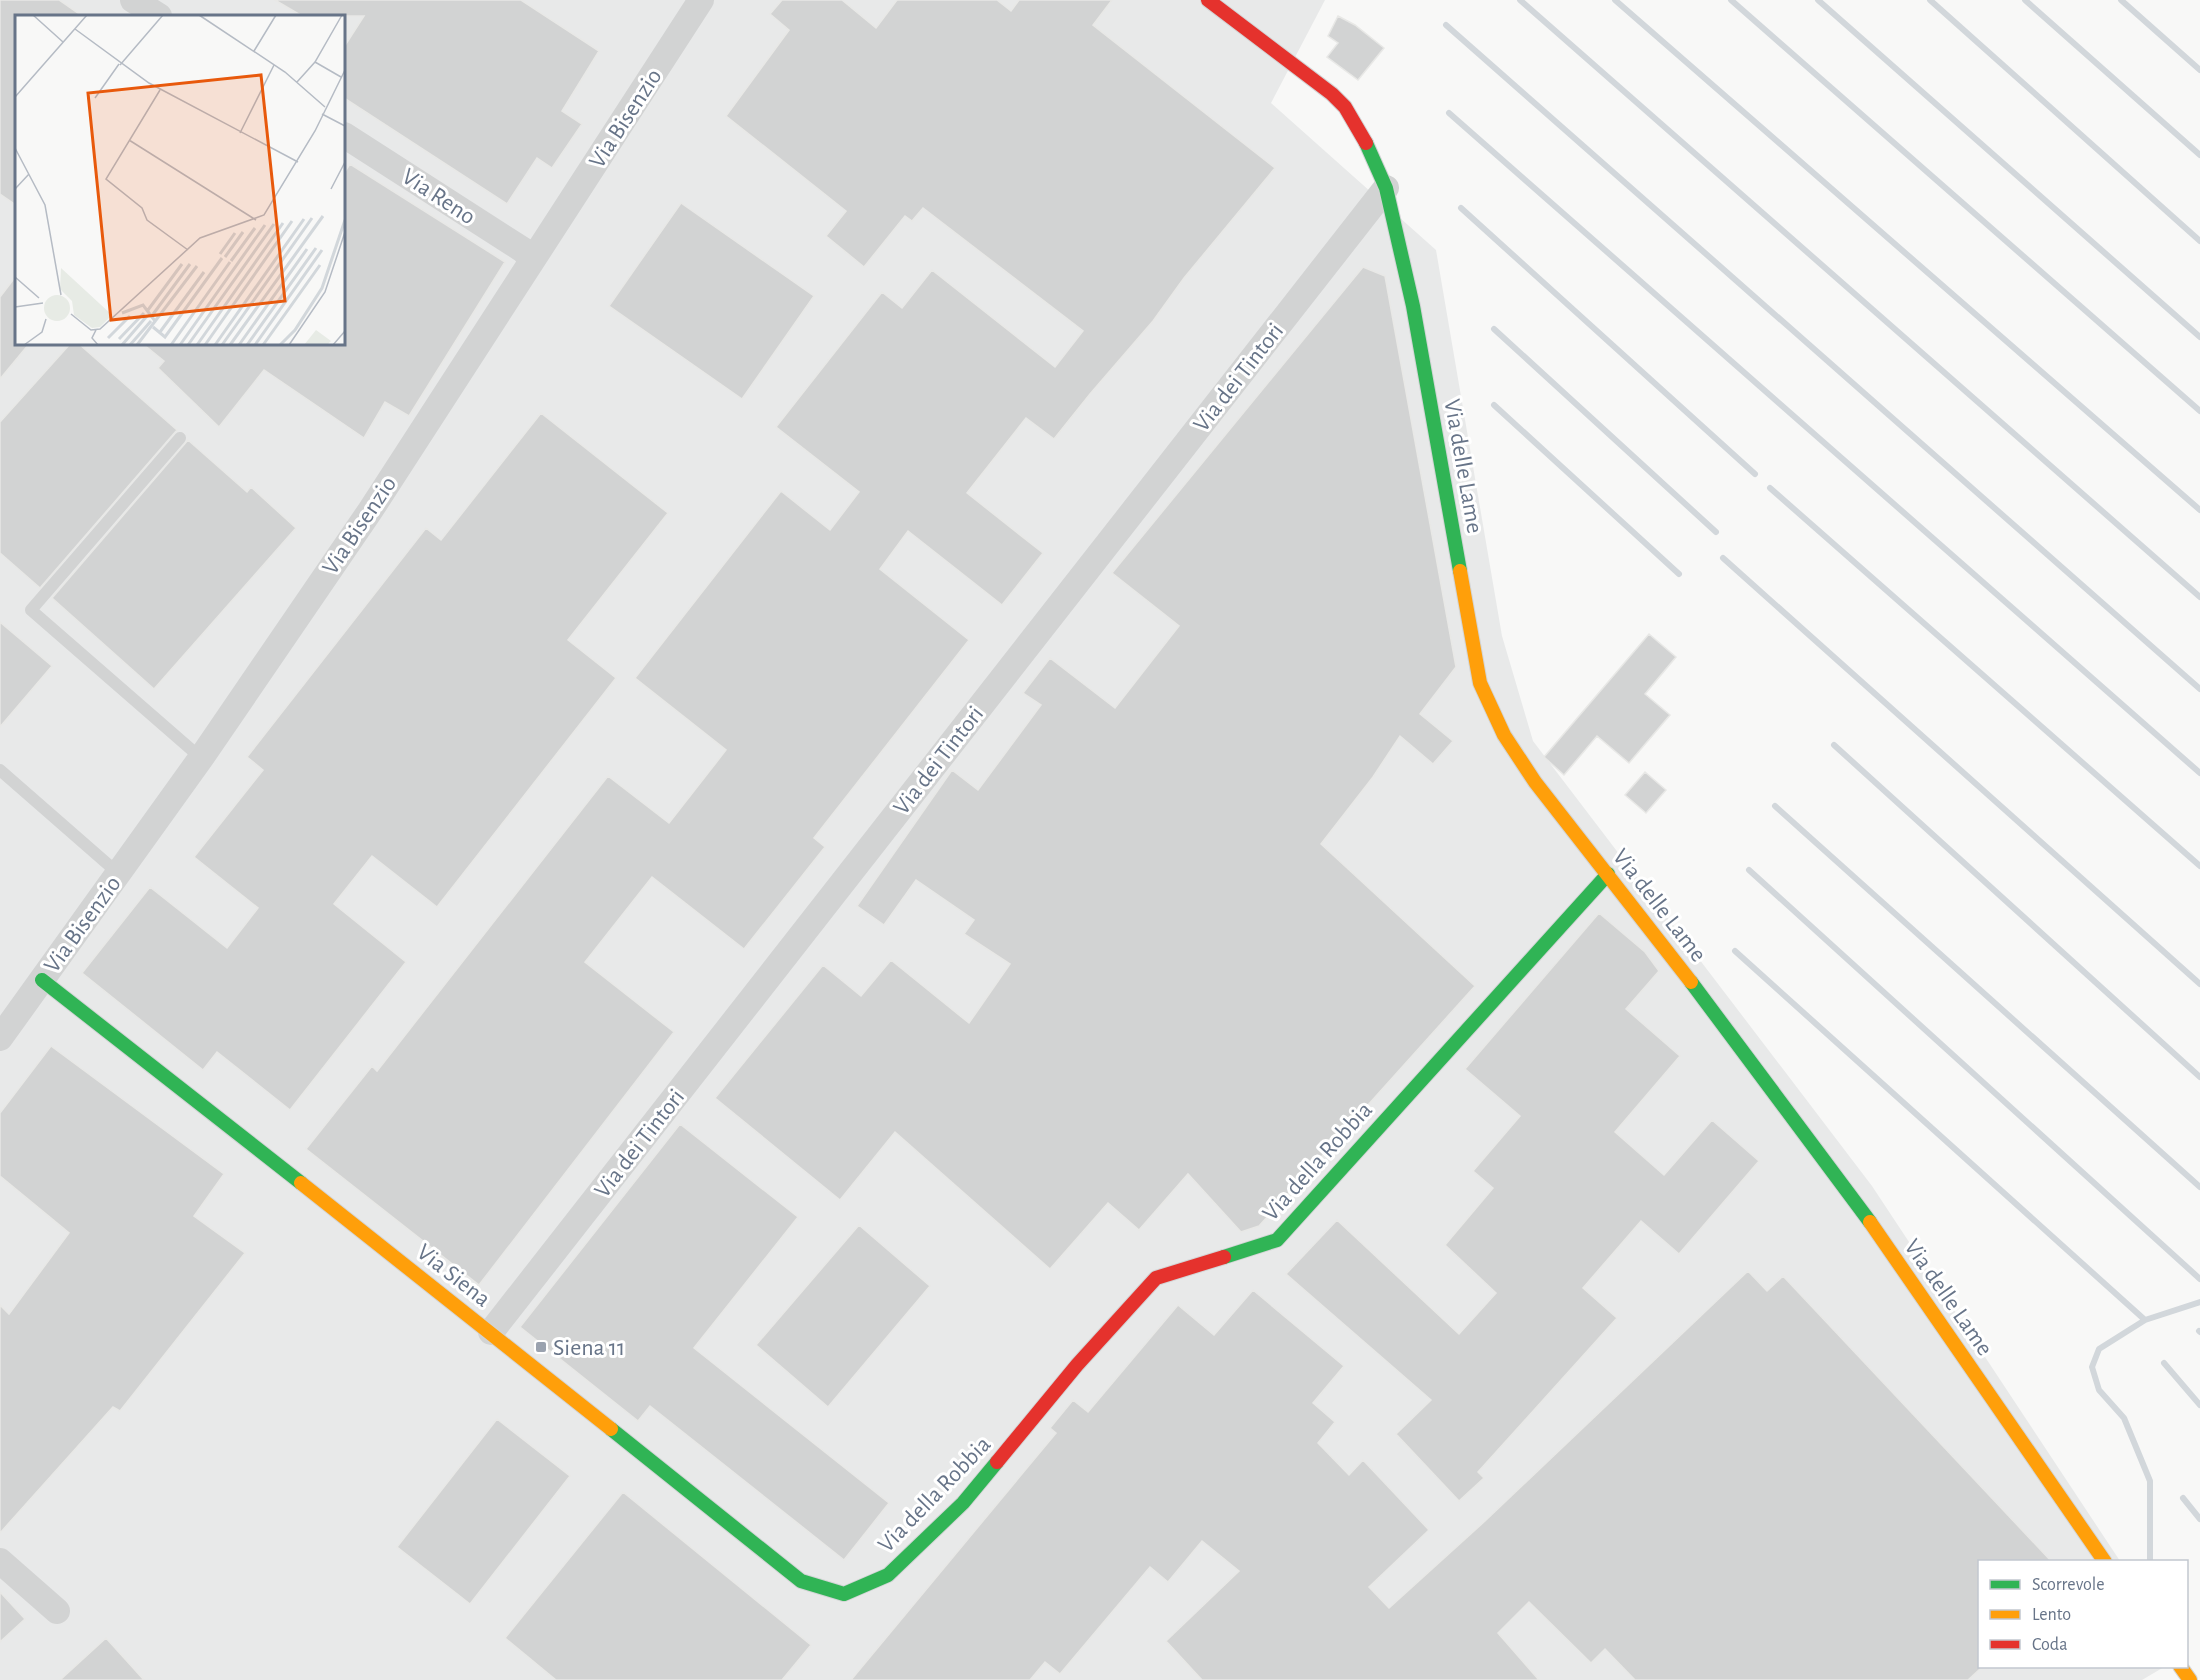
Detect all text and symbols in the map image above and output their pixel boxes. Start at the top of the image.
inset map [15,15,345,345]
street label: Via Bisenzio [585,65,667,172]
street label: Via Reno [397,164,479,229]
street label: Via dei Tintori [1189,319,1288,436]
street label: Via delle Lame [1439,397,1487,535]
street label: Via Bisenzio [318,472,401,579]
street label: Via dei Tintori [889,702,988,819]
street label: Via delle Lame [1608,845,1710,967]
street label: Via Bisenzio [40,872,126,977]
street label: Via dei Tintori [590,1085,689,1202]
street label: Via della Robbia [1258,1098,1377,1226]
street label: Via delle Lame [1899,1235,1997,1360]
street label: Via Siena [412,1240,495,1312]
place label: Siena 11 [553,1336,625,1360]
marker: Siena 11 [534,1340,548,1354]
street label: Via della Robbia [874,1432,996,1557]
legend [1978,1560,2188,1668]
text: Scorrevole [2032,1576,2105,1594]
text: Lento [2032,1606,2071,1624]
text: Coda [2032,1636,2067,1654]

